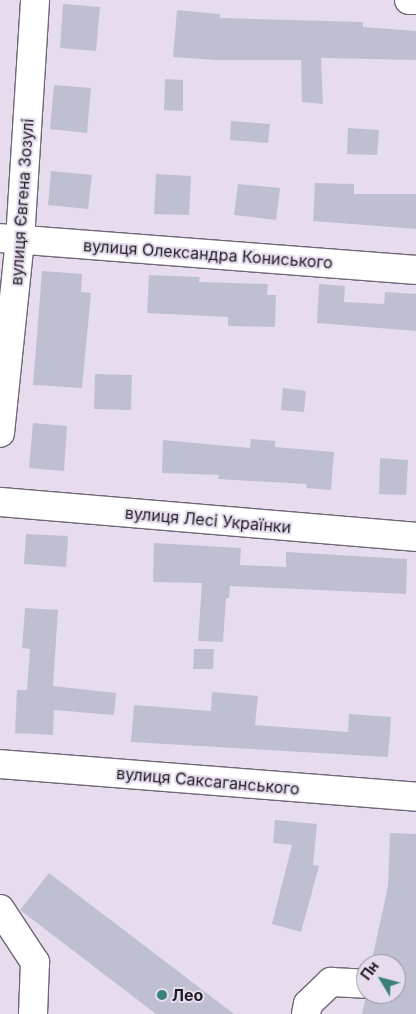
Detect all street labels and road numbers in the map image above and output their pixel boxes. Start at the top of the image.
street label: вулиця Євгена Зозулі [7,118,37,286]
street label: вулиця Олександра Кониського [83,236,333,272]
street label: вулиця Лесі Українки [124,503,292,537]
street label: вулиця Саксаганського [116,763,300,799]

